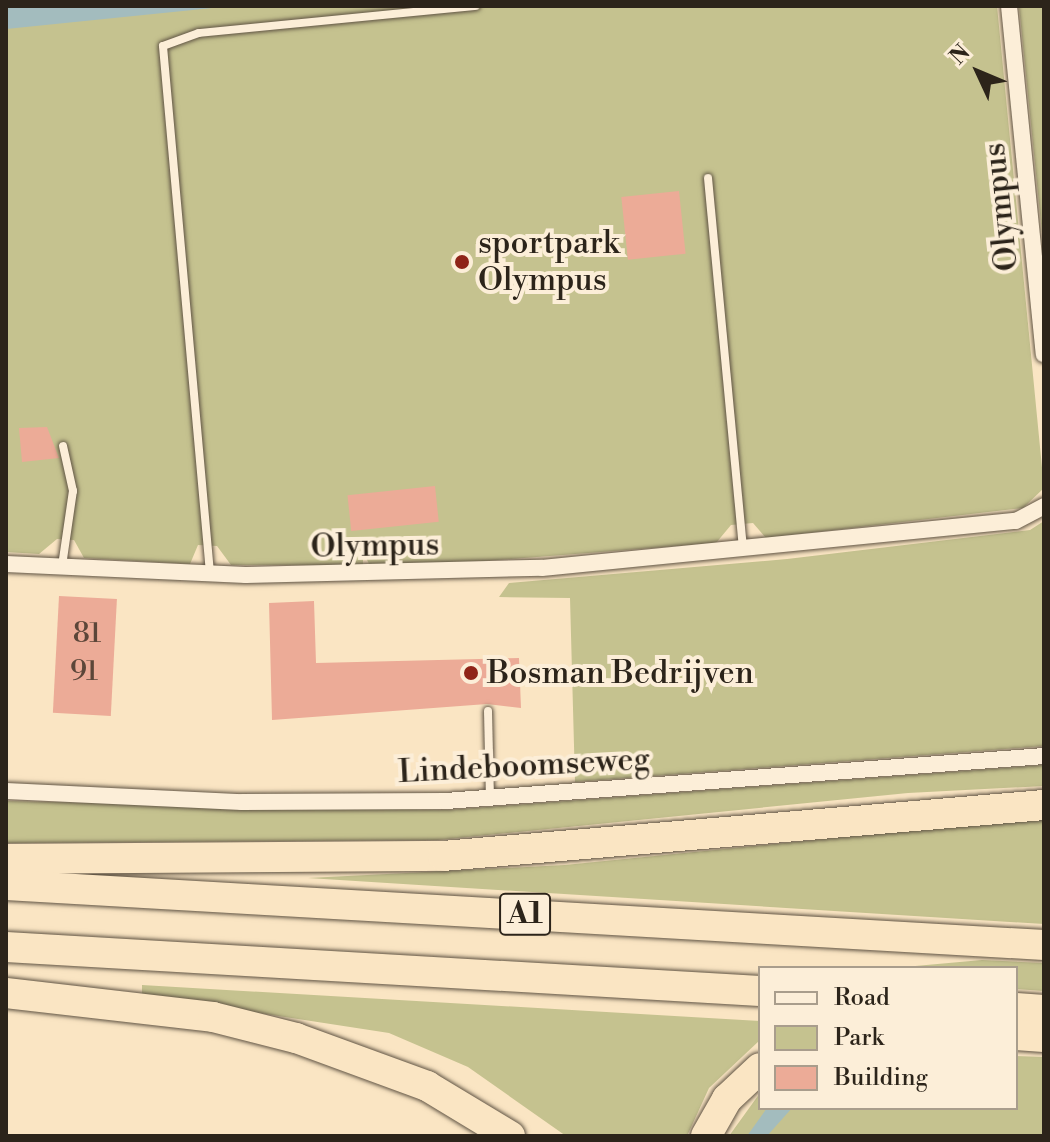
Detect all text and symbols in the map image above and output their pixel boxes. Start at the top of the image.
north arrow [938,32,1018,112]
text: N [945,39,976,71]
street label: Olympus [975,141,1027,273]
place label: sportpark Olympus [478,225,619,300]
marker: sportpark Olympus [453,253,471,271]
street label: Olympus [310,526,440,566]
house number: 81 [73,617,101,651]
place label: Bosman Bedrijven [487,654,754,692]
house number: 91 [70,655,98,689]
marker: Bosman Bedrijven [462,664,480,682]
street label: Lindeboomseweg [397,740,651,792]
road number: A1 [499,888,551,940]
legend [758,966,1018,1110]
text: Road [834,983,890,1013]
text: Park [834,1023,884,1053]
text: Building [834,1063,928,1093]

